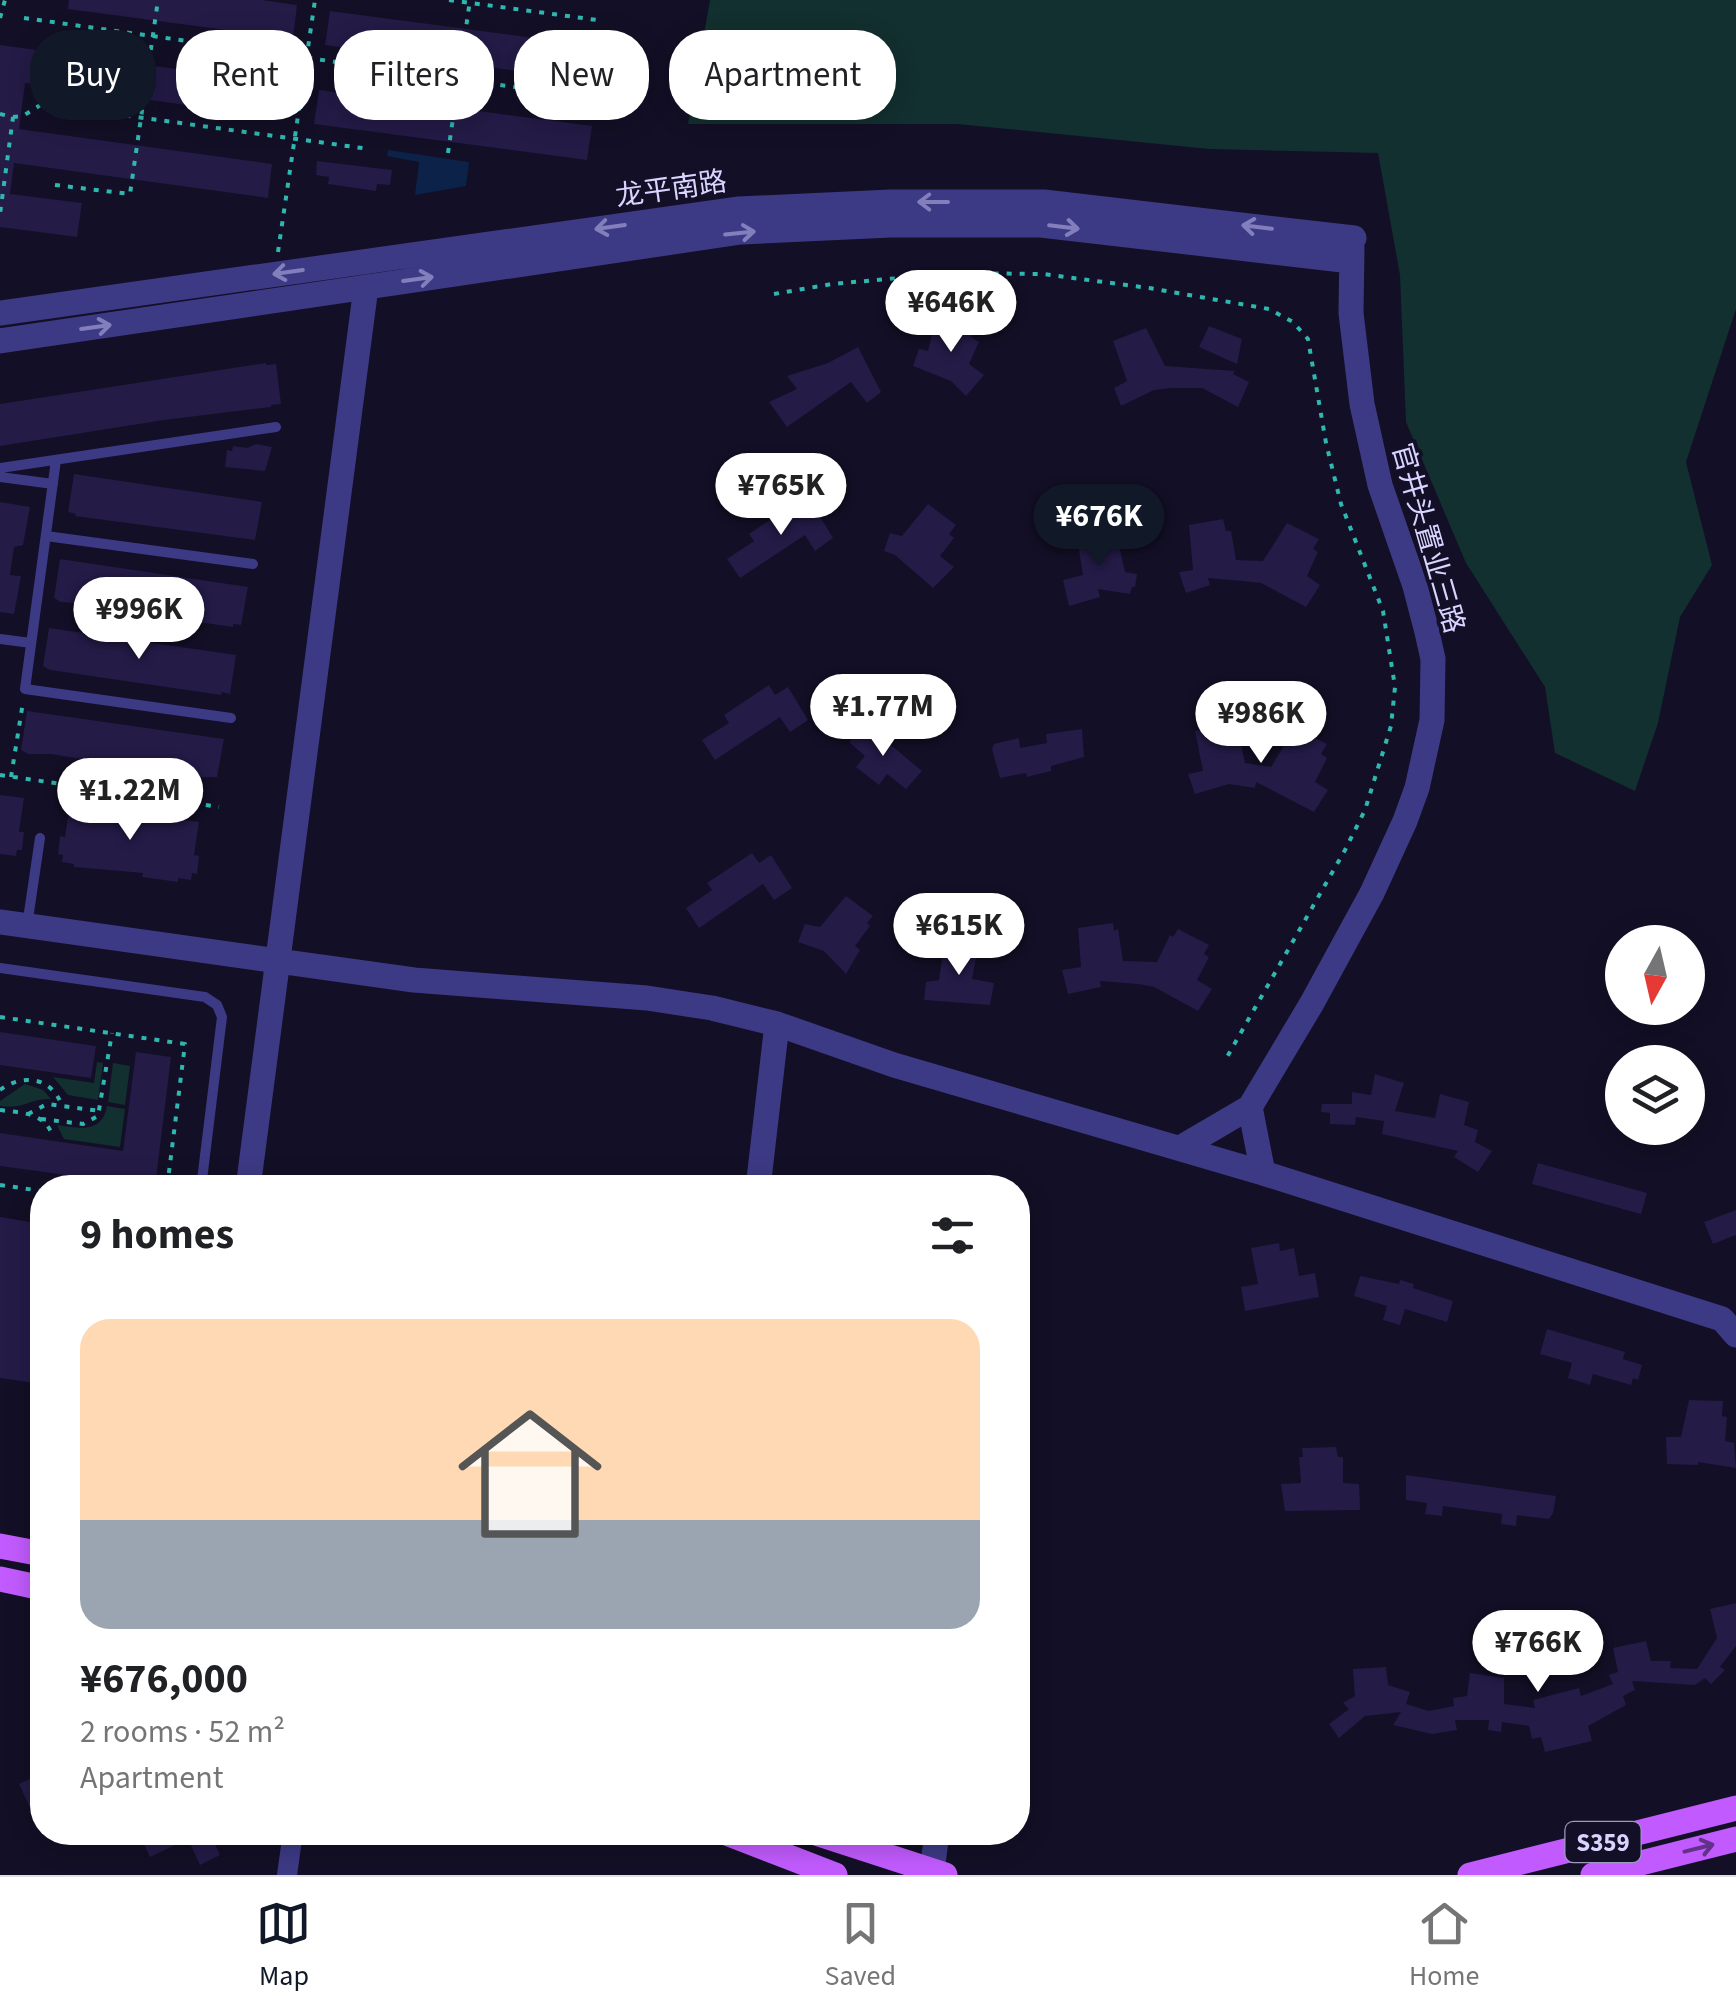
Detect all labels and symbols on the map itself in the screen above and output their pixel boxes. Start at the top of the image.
street label: 龙平南路 [613,161,729,217]
one-way arrow [918,192,950,212]
one-way arrow [1241,217,1273,236]
one-way arrow [594,218,626,236]
one-way arrow [1048,218,1080,237]
one-way arrow [723,223,755,242]
one-way arrow [272,264,304,282]
one-way arrow [401,270,434,288]
pin: ¥646K [881,270,1021,355]
one-way arrow [80,317,112,335]
street label: 官井头置业三路 [1382,439,1474,638]
pin: ¥765K [711,453,851,538]
pin: ¥676K [1029,484,1169,569]
pin: ¥996K [69,577,209,662]
pin: ¥1.77M [802,674,964,759]
pin: ¥986K [1191,681,1331,766]
pin: ¥1.22M [49,758,211,843]
pin: ¥615K [889,893,1029,978]
north arrow [1605,925,1705,1025]
pin: ¥766K [1468,1610,1608,1695]
road number: S359 [1566,1822,1640,1862]
one-way arrow [1683,1838,1714,1857]

